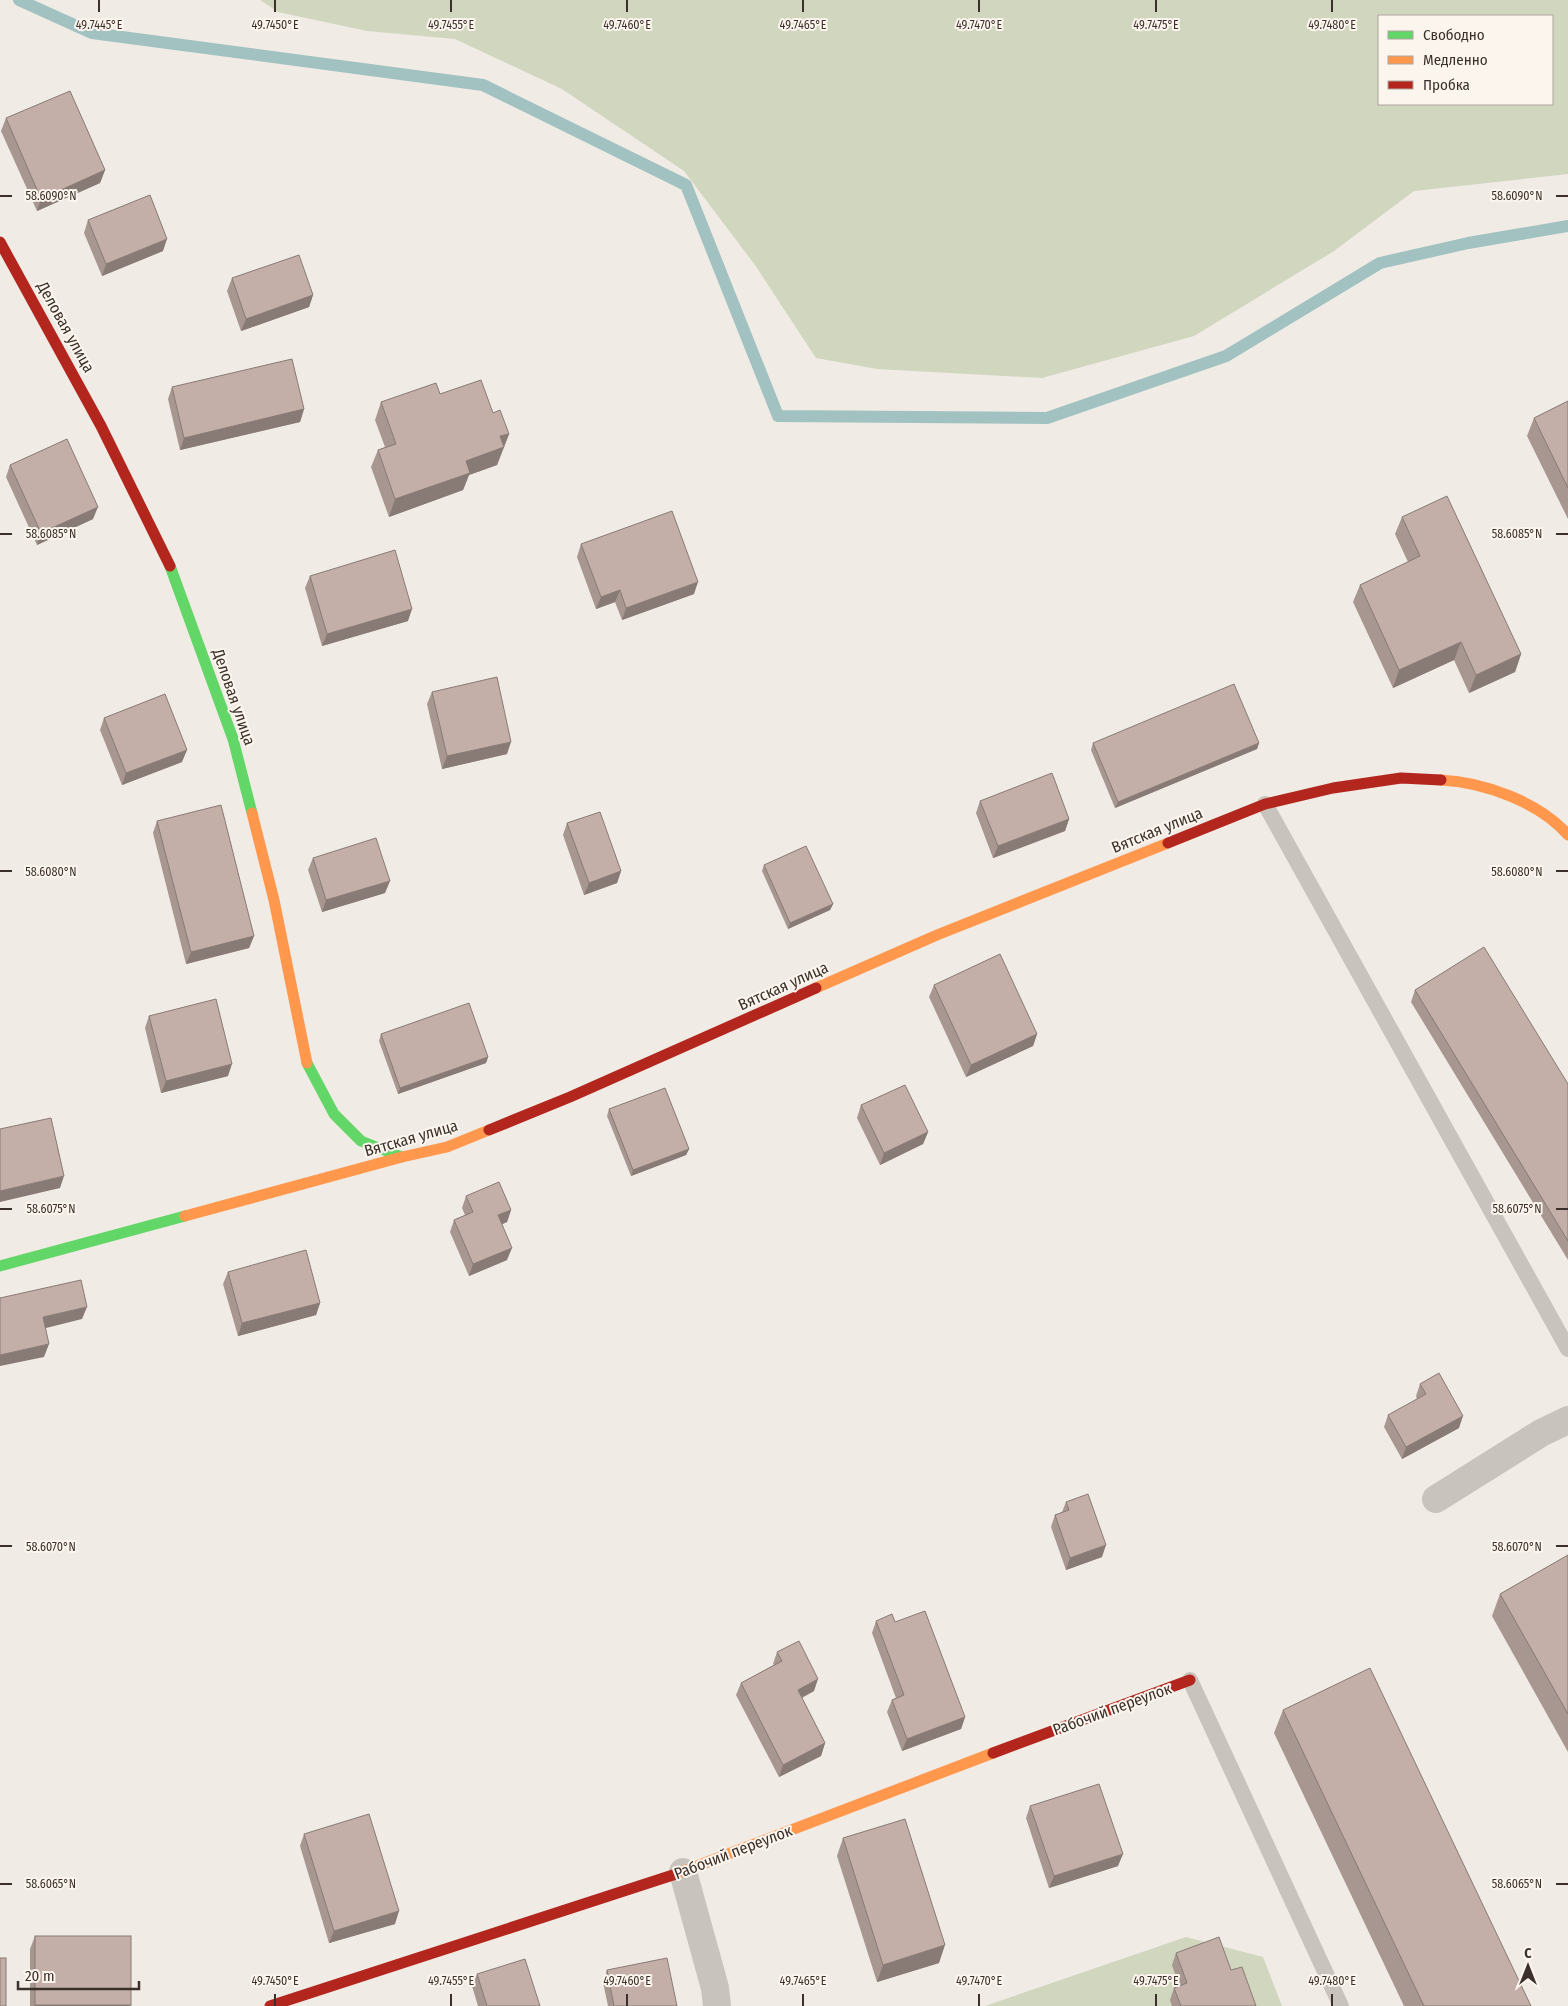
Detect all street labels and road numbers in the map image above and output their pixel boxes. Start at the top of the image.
street label: Деловая улица [33,277,99,376]
street label: Деловая улица [208,645,259,748]
street label: Вятская улица [1109,803,1205,857]
street label: Вятская улица [735,958,831,1014]
street label: Вятская улица [362,1116,460,1160]
street label: Рабочий переулок [1050,1679,1174,1739]
street label: Рабочий переулок [671,1821,795,1883]

